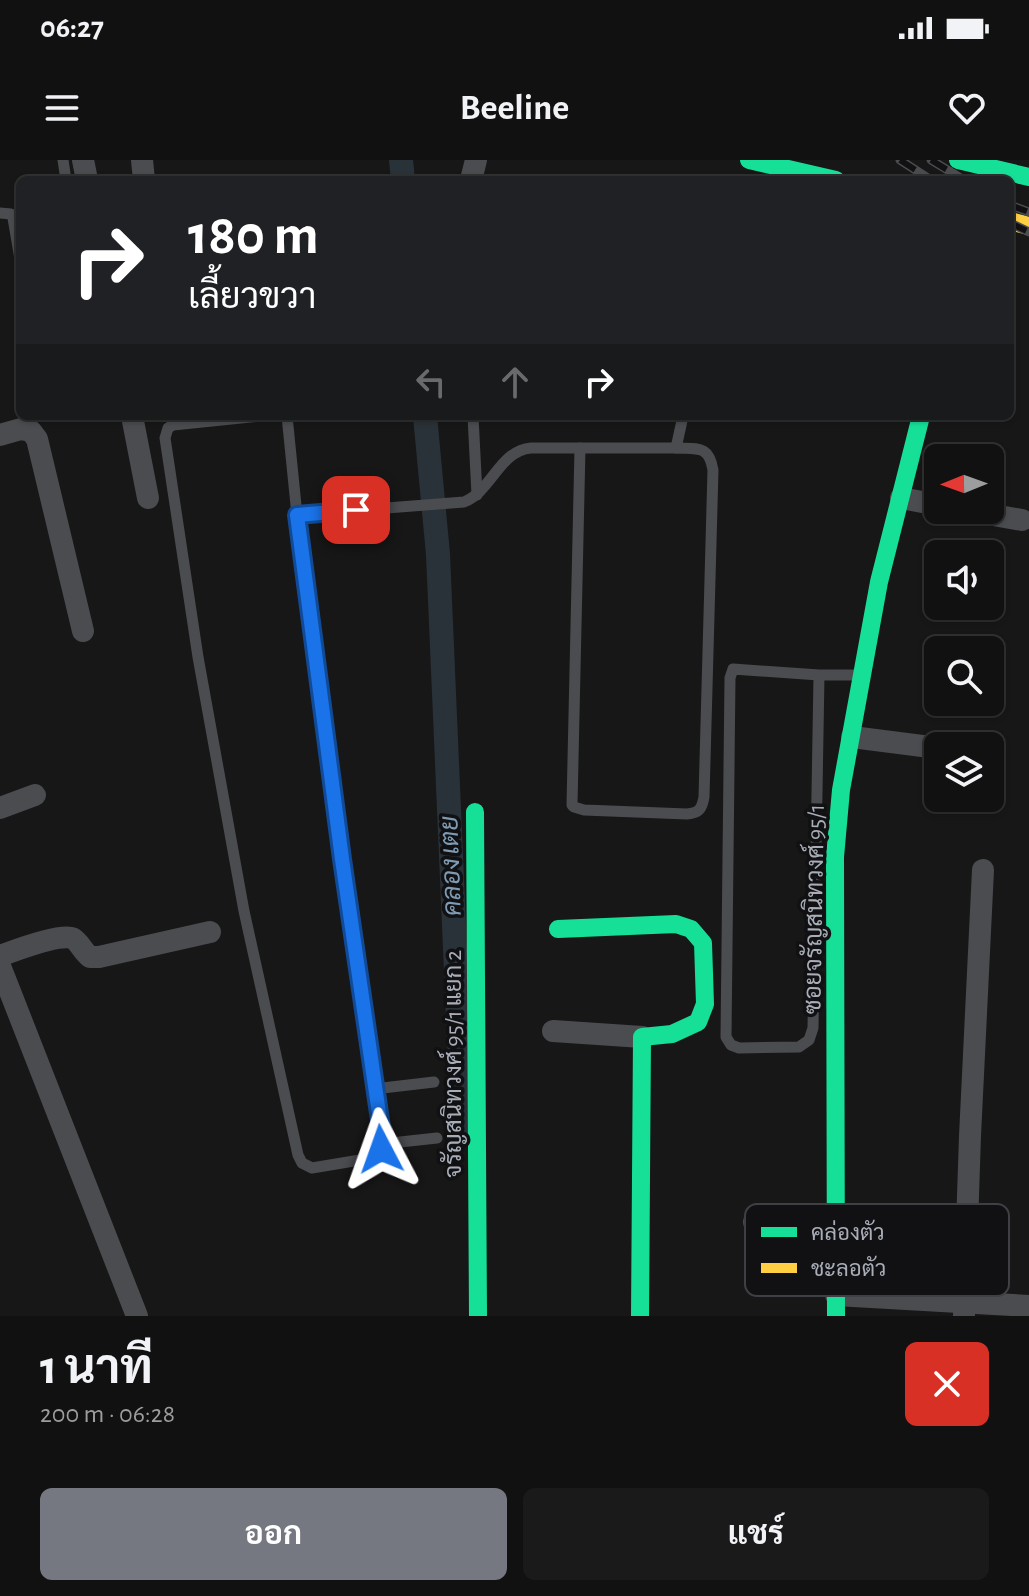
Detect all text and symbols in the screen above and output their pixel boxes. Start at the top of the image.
text: 06:27 [40,13,104,43]
icon: menu [40,86,84,130]
icon: heart [945,86,989,130]
text: Beeline [460,90,569,126]
icon: right [56,208,160,312]
text: 180 m [188,208,319,264]
text: เลี้ยวขวา [188,279,316,315]
icon: left [409,360,453,404]
icon: ahead [493,360,537,404]
icon: right [577,360,621,404]
north arrow [924,444,1004,524]
map controls [924,444,1004,812]
pin [322,476,390,544]
icon: arrive [334,488,378,532]
button: sound [924,540,1004,620]
button: search [924,636,1004,716]
button: layers [924,732,1004,812]
street label: ซอยจรัญสนิทวงศ์ 95/1 [796,803,830,1014]
water label: คลอง เตย [436,815,466,917]
street label: จรัญสนิทวงศ์ 95/1 แยก 2 [437,950,467,1178]
position arrow [339,1107,423,1191]
legend [745,1204,1009,1296]
text: คล่องตัว [811,1219,885,1244]
text: ชะลอตัว [811,1255,886,1280]
button: close [905,1342,989,1426]
text: 1 นาที [40,1345,153,1393]
text: 200 m · 06:28 [40,1401,175,1427]
button: ออก [40,1488,507,1580]
button: แชร์ [523,1488,989,1580]

